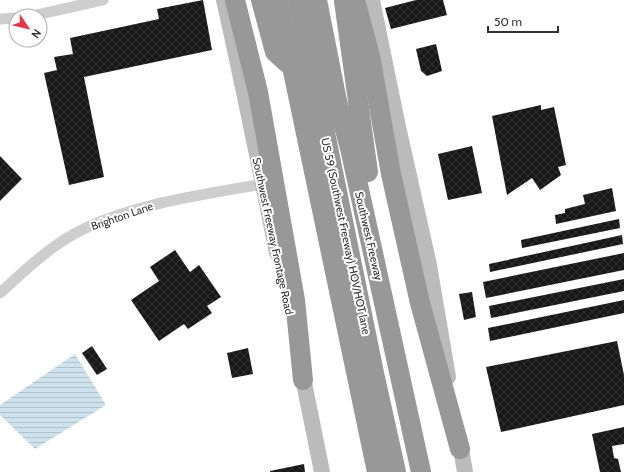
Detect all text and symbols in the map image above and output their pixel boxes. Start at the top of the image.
north arrow [8,8,48,48]
scale bar [488,8,558,34]
text: 50 m [494,14,522,29]
text: N [28,27,44,41]
street label: US 59 (Southwest Freeway) HOV/HOT lane [319,136,373,336]
street label: Southwest Freeway Frontage Road [250,156,296,316]
street label: Southwest Freeway [352,190,386,282]
street label: Brighton Lane [89,199,155,233]

